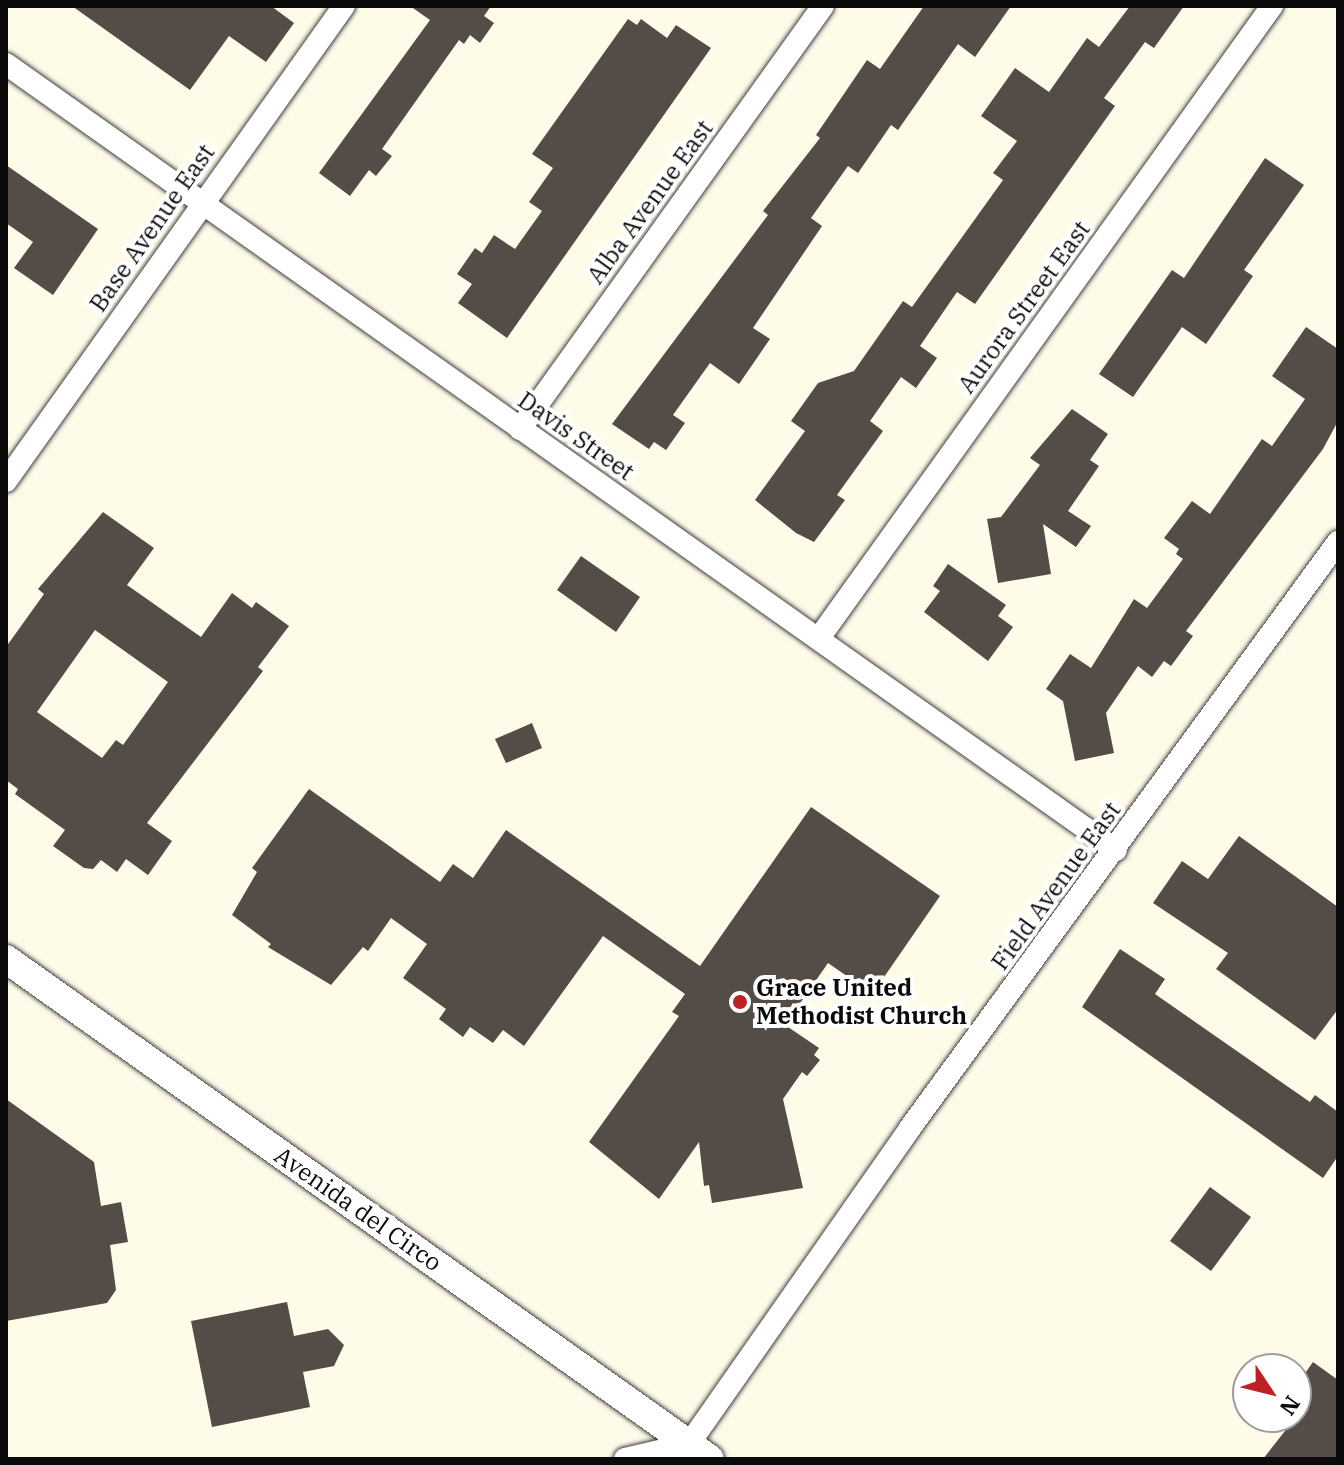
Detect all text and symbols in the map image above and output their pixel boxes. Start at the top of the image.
street label: Alba Avenue East [581,115,719,289]
street label: Base Avenue East [83,139,221,317]
street label: Aurora Street East [952,215,1096,399]
street label: Davis Street [513,386,639,486]
street label: Field Avenue East [985,796,1127,976]
place label: Grace United Methodist Church [756,974,967,1030]
marker: Grace United Methodist Church [731,993,749,1011]
street label: Avenida del Circo [269,1141,447,1277]
north arrow [1232,1353,1312,1433]
text: N [1274,1390,1307,1421]

